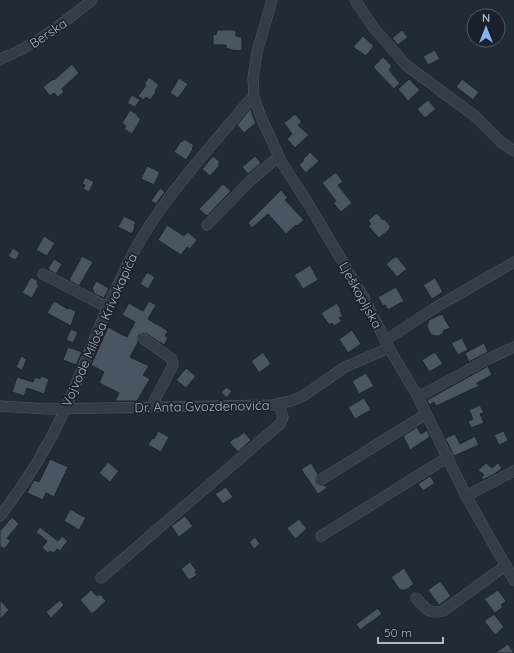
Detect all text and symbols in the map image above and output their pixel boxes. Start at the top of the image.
north arrow [466,8,506,48]
text: N [482,11,490,25]
street label: Berska [26,15,70,51]
street label: Vojvode Miloša Krivokapića [58,251,140,409]
street label: Lješkopljska [336,259,386,331]
street label: Dr. Anta Gvozdenovića [134,397,270,415]
scale bar [378,619,443,645]
text: 50 m [384,625,412,640]

